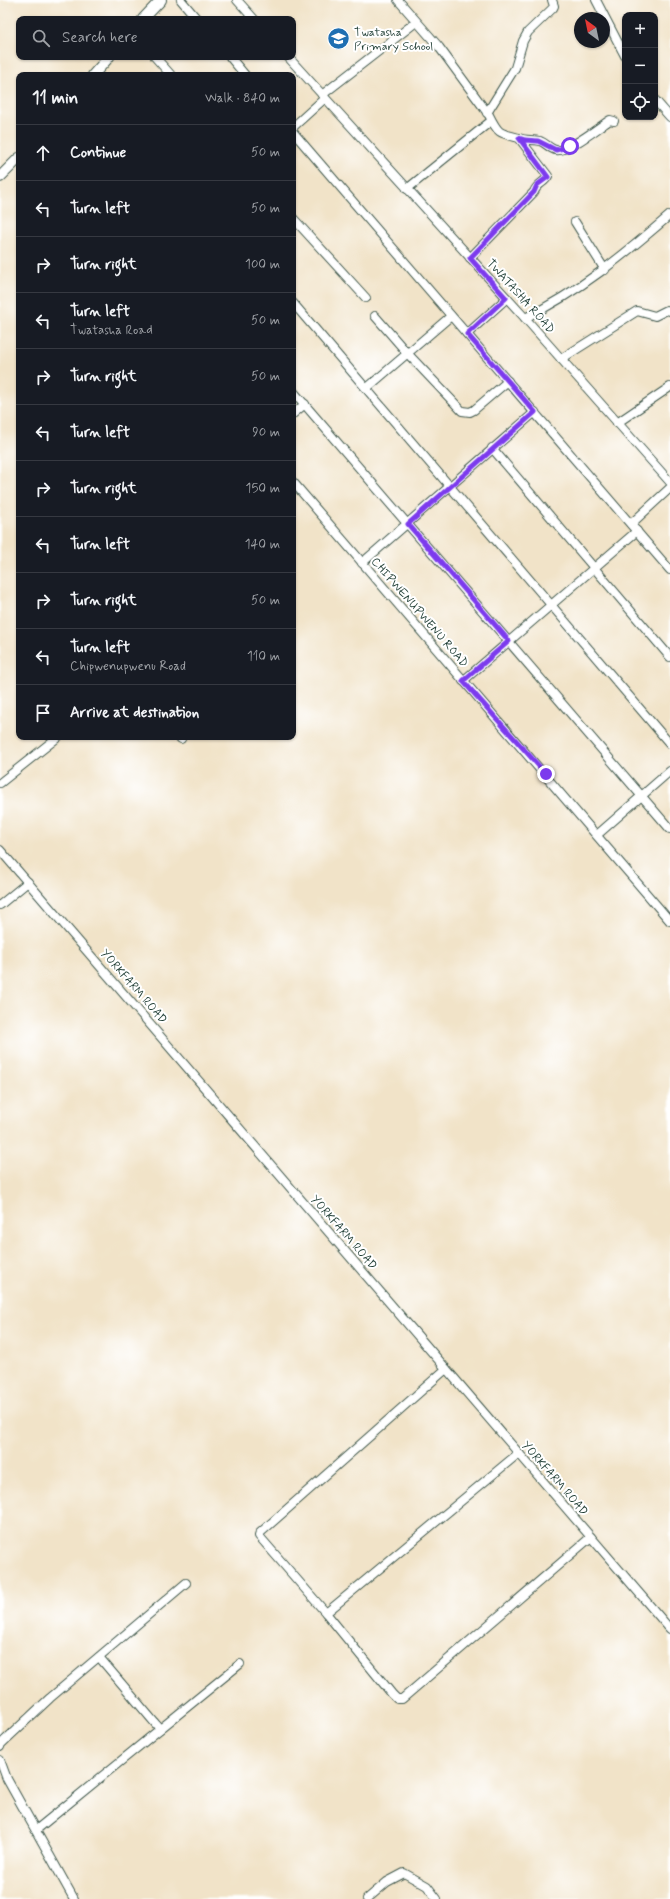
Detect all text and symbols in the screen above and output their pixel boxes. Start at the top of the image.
north arrow [574,12,610,48]
map controls [622,12,658,120]
button: + [622,12,658,48]
search box [16,16,296,60]
place label: Twatasha Primary School [354,25,433,55]
school or university icon: Twatasha Primary School [326,26,352,52]
icon: search [30,27,52,49]
text: Search here [62,28,138,48]
button: − [622,48,658,84]
button: locate [622,84,658,120]
text: 11 min [32,87,78,109]
text: Walk · 840 m [205,90,280,107]
route start [561,137,579,155]
icon: ahead [32,142,54,164]
text: Continue [70,143,126,163]
text: 50 m [251,144,280,161]
icon: left [32,198,54,220]
text: Turn left [70,199,130,219]
text: 50 m [251,200,280,217]
icon: right [32,254,54,276]
text: Turn right [70,255,137,275]
text: 100 m [245,256,280,273]
street label: TWATASHA ROAD [483,256,558,337]
text: Turn left [70,302,130,322]
icon: left [32,310,54,332]
text: 50 m [251,312,280,329]
text: Twatasha Road [70,322,153,339]
icon: right [32,366,54,388]
text: Turn right [70,367,137,387]
text: 50 m [251,368,280,385]
icon: left [32,422,54,444]
text: Turn left [70,423,130,443]
text: 90 m [252,424,280,441]
icon: right [32,478,54,500]
text: Turn right [70,479,137,499]
text: 150 m [246,480,280,497]
icon: left [32,534,54,556]
text: Turn left [70,535,130,555]
text: 140 m [245,536,280,553]
street label: CHIPWENUPWENU ROAD [367,554,471,671]
icon: right [32,590,54,612]
text: Turn right [70,591,137,611]
text: 50 m [251,592,280,609]
text: Turn left [70,638,130,658]
icon: left [32,646,54,668]
text: 110 m [247,648,280,665]
text: Chipwenupwenu Road [70,658,186,675]
icon: arrive [32,702,54,724]
text: Arrive at destination [70,703,199,723]
route end [537,765,555,783]
street label: YORKFARM ROAD [96,946,170,1027]
street label: YORKFARM ROAD [306,1192,380,1273]
street label: YORKFARM ROAD [517,1438,591,1519]

